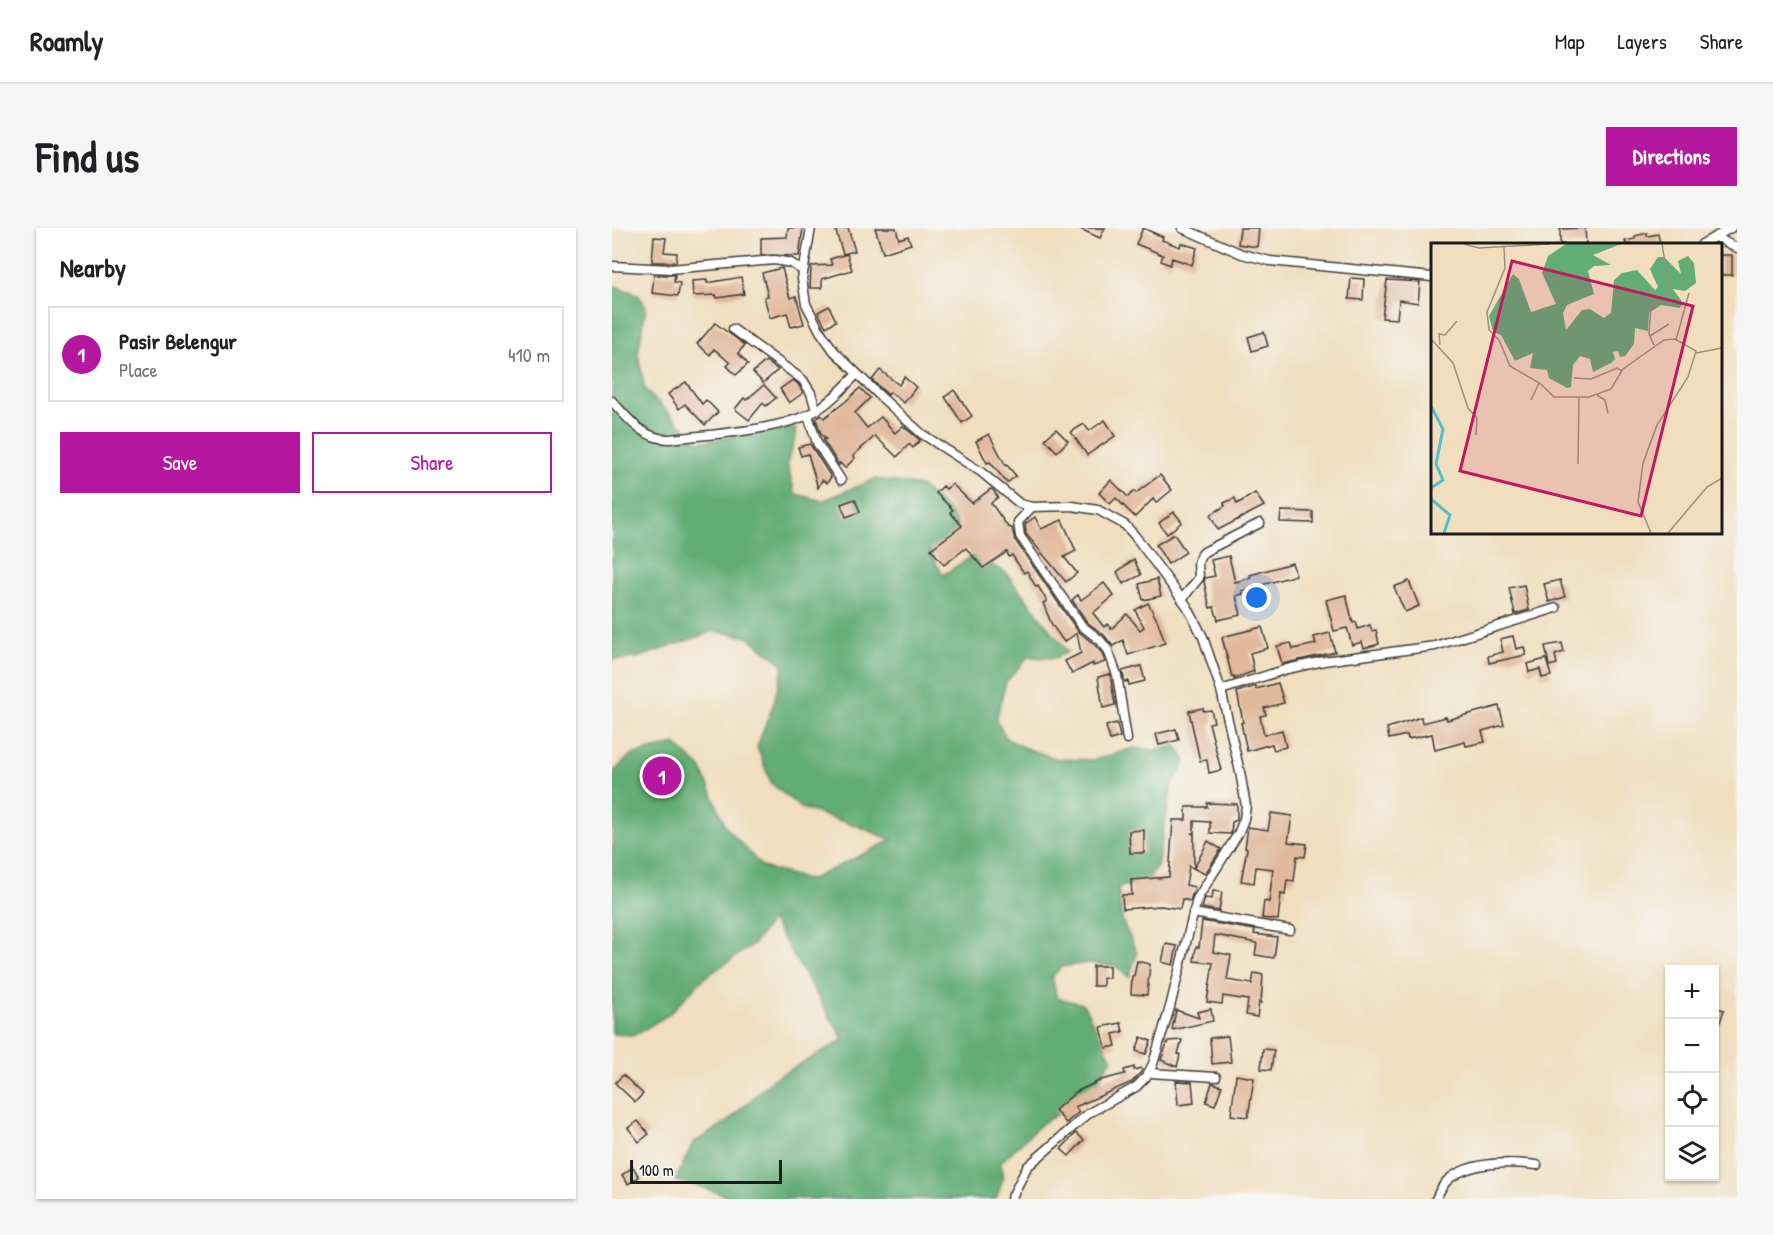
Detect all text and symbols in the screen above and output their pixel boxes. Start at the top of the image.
text: Roamly [30,22,103,60]
text: Map [1555,27,1584,56]
text: Layers [1617,27,1667,56]
text: Share [1700,27,1743,56]
button: Directions [1606,127,1737,186]
text: Find us [36,128,139,185]
inset map [1431,243,1722,534]
text: Nearby [60,250,126,285]
text: Pasir Belengur [119,326,237,356]
text: 1 [78,341,85,368]
text: 410 m [508,341,550,368]
text: Place [119,356,158,383]
button: Save [60,432,300,493]
button: Share [312,432,552,493]
your location [1242,583,1271,612]
pin: 1 [643,754,682,798]
map controls [1665,965,1719,1181]
button: + [1665,965,1719,1019]
button: − [1665,1019,1719,1073]
button: locate [1665,1073,1719,1127]
button: layers [1665,1127,1719,1181]
scale bar [630,1157,782,1184]
text: 100 m [639,1159,674,1181]

